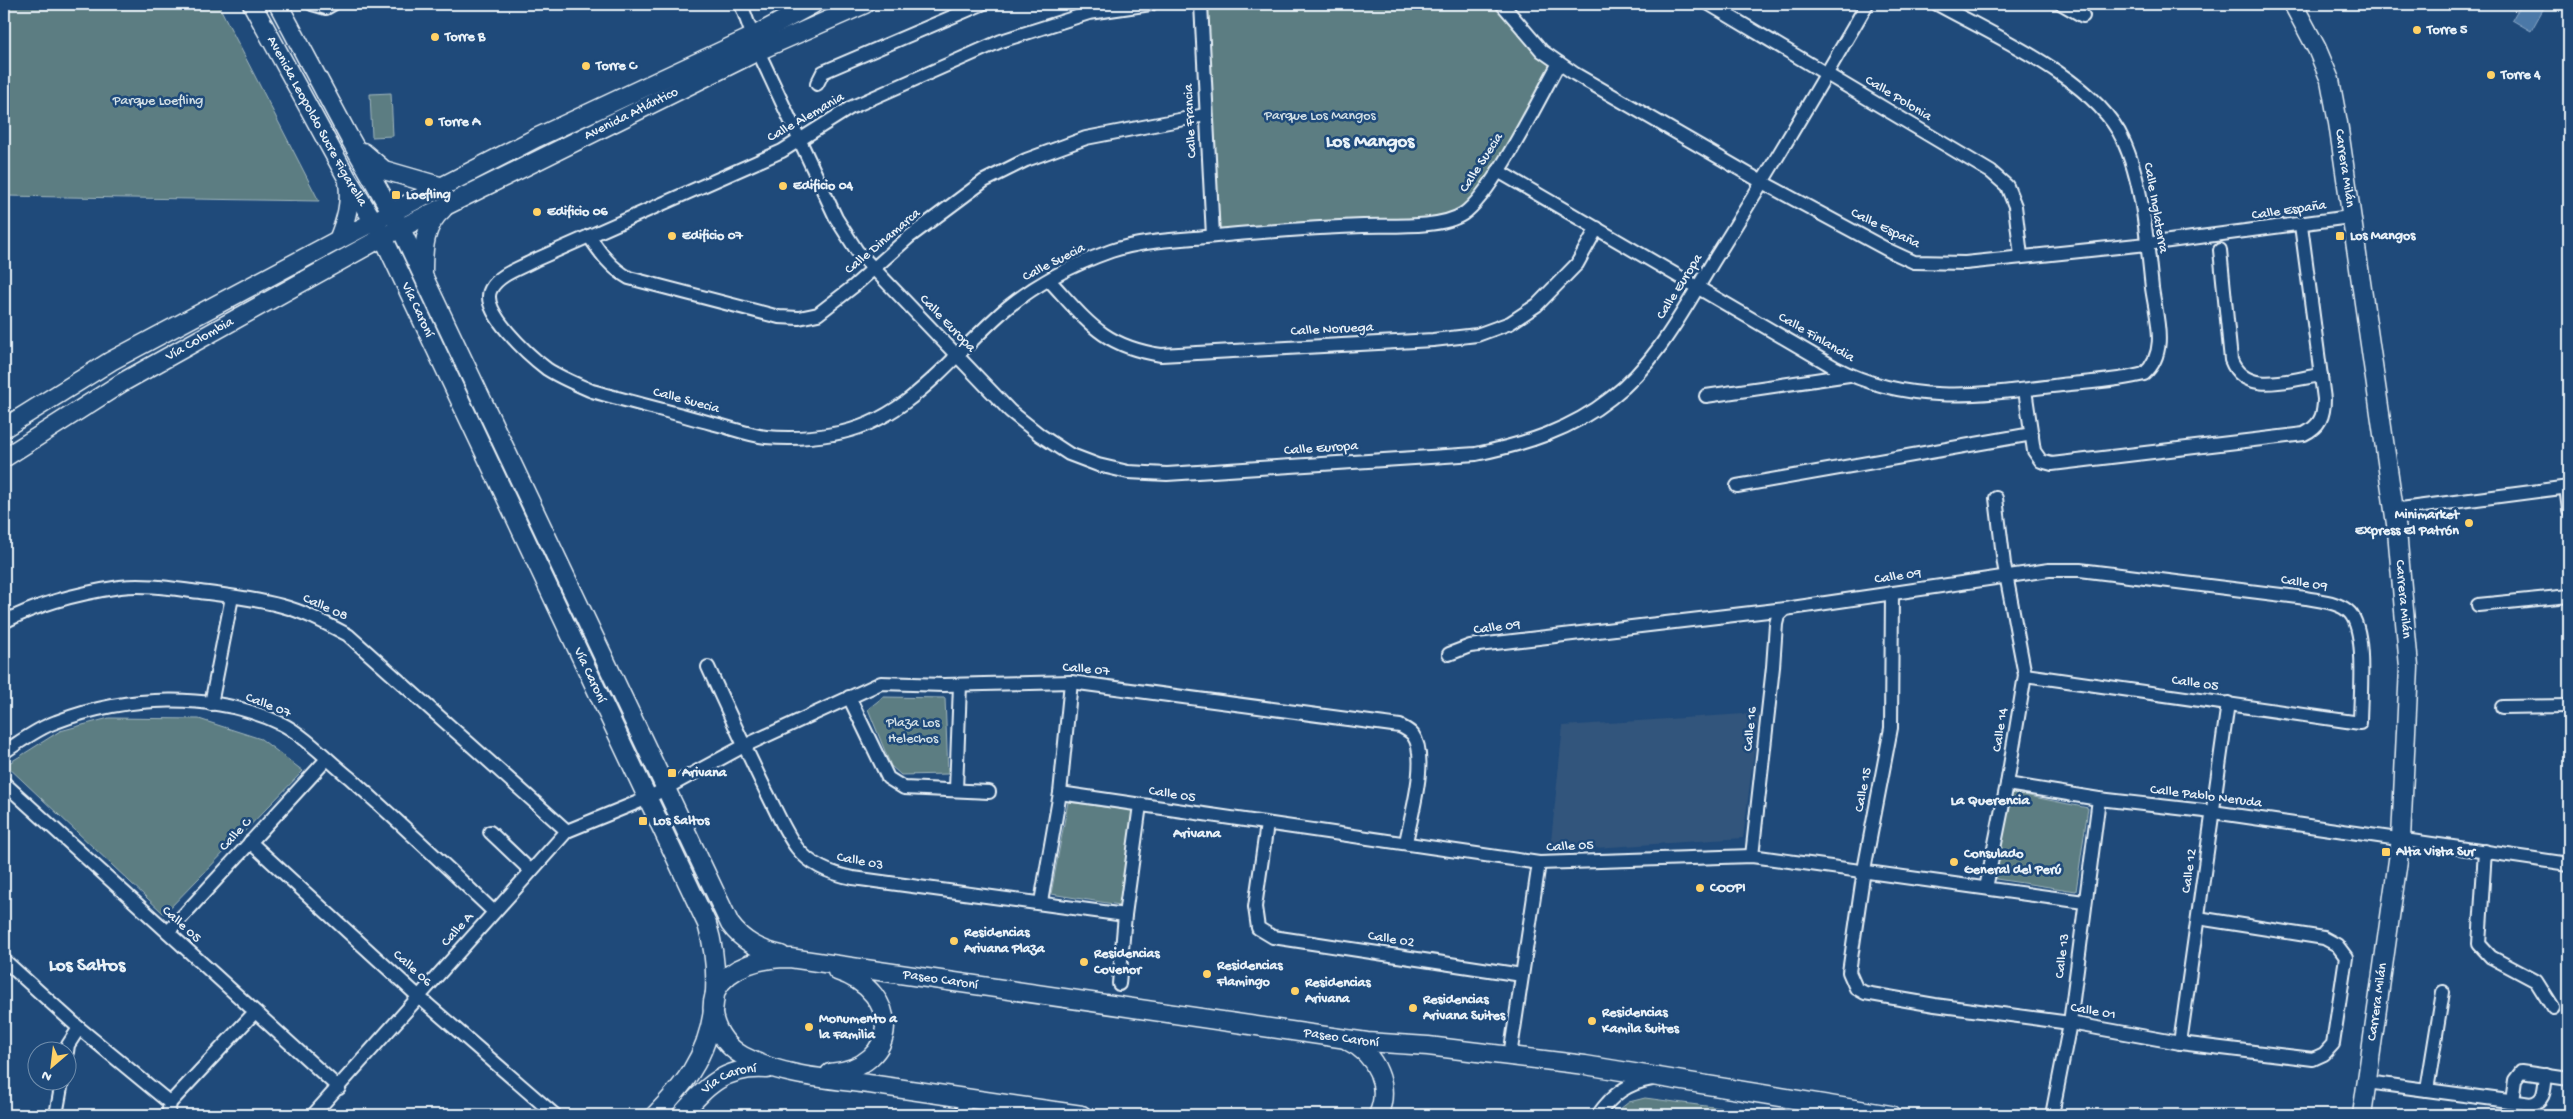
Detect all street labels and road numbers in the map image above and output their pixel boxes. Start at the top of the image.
street label: Avenida Leopoldo Sucre Figarella [263,33,371,211]
street label: Calle Polonia [1862,72,1936,126]
street label: Calle Francia [1181,82,1201,158]
street label: Avenida Atlántico [581,83,681,144]
street label: Calle Alemania [765,89,848,147]
street label: Carrera Milán [2330,128,2359,209]
street label: Calle Suecia [1456,129,1508,196]
street label: Calle Inglaterra [2139,161,2172,256]
street label: Calle España [2251,197,2329,225]
street label: Calle Dinamarca [842,205,925,279]
street label: Calle España [1848,205,1924,254]
street label: Calle Suecia [1020,239,1089,286]
street label: Calle Europa [1653,250,1708,323]
street label: Vía Caroní [397,279,438,341]
street label: Calle Europa [915,291,980,357]
street label: Calle Finlandia [1775,309,1858,367]
street label: Vía Colombia [162,313,238,366]
street label: Calle Noruega [1290,319,1375,341]
street label: Calle Suecia [651,384,722,418]
street label: Calle Europa [1283,438,1360,460]
street label: Carrera Milán [2391,559,2415,640]
street label: Calle 09 [1874,565,1922,589]
street label: Calle 09 [2279,572,2329,596]
street label: Calle 08 [300,591,351,626]
street label: Calle 09 [1473,617,1521,639]
street label: Vía Caroní [569,644,610,707]
street label: Calle 07 [1062,659,1111,681]
street label: Calle 05 [2170,672,2220,696]
street label: Calle 07 [243,690,294,723]
street label: Calle 16 [1740,705,1762,752]
street label: Calle 14 [1989,706,2013,753]
street label: Calle 15 [1851,766,1877,814]
street label: Calle Pablo Neruda [2149,782,2264,812]
street label: Calle 05 [1147,783,1197,807]
street label: Calle C [216,814,257,855]
street label: Calle 05 [1546,837,1594,857]
street label: Calle 12 [2178,848,2202,894]
street label: Calle 03 [835,849,885,875]
street label: Calle 05 [158,903,204,947]
street label: Calle A [438,909,478,951]
street label: Calle 02 [1367,928,1416,952]
street label: Calle 13 [2052,933,2074,979]
street label: Calle 06 [389,947,436,992]
street label: Carrera Milán [2364,961,2392,1042]
street label: Paseo Caroní [901,966,980,994]
street label: Calle 01 [2069,1000,2117,1024]
street label: Paseo Caroní [1302,1024,1380,1051]
street label: Vía Caroní [697,1060,758,1099]

